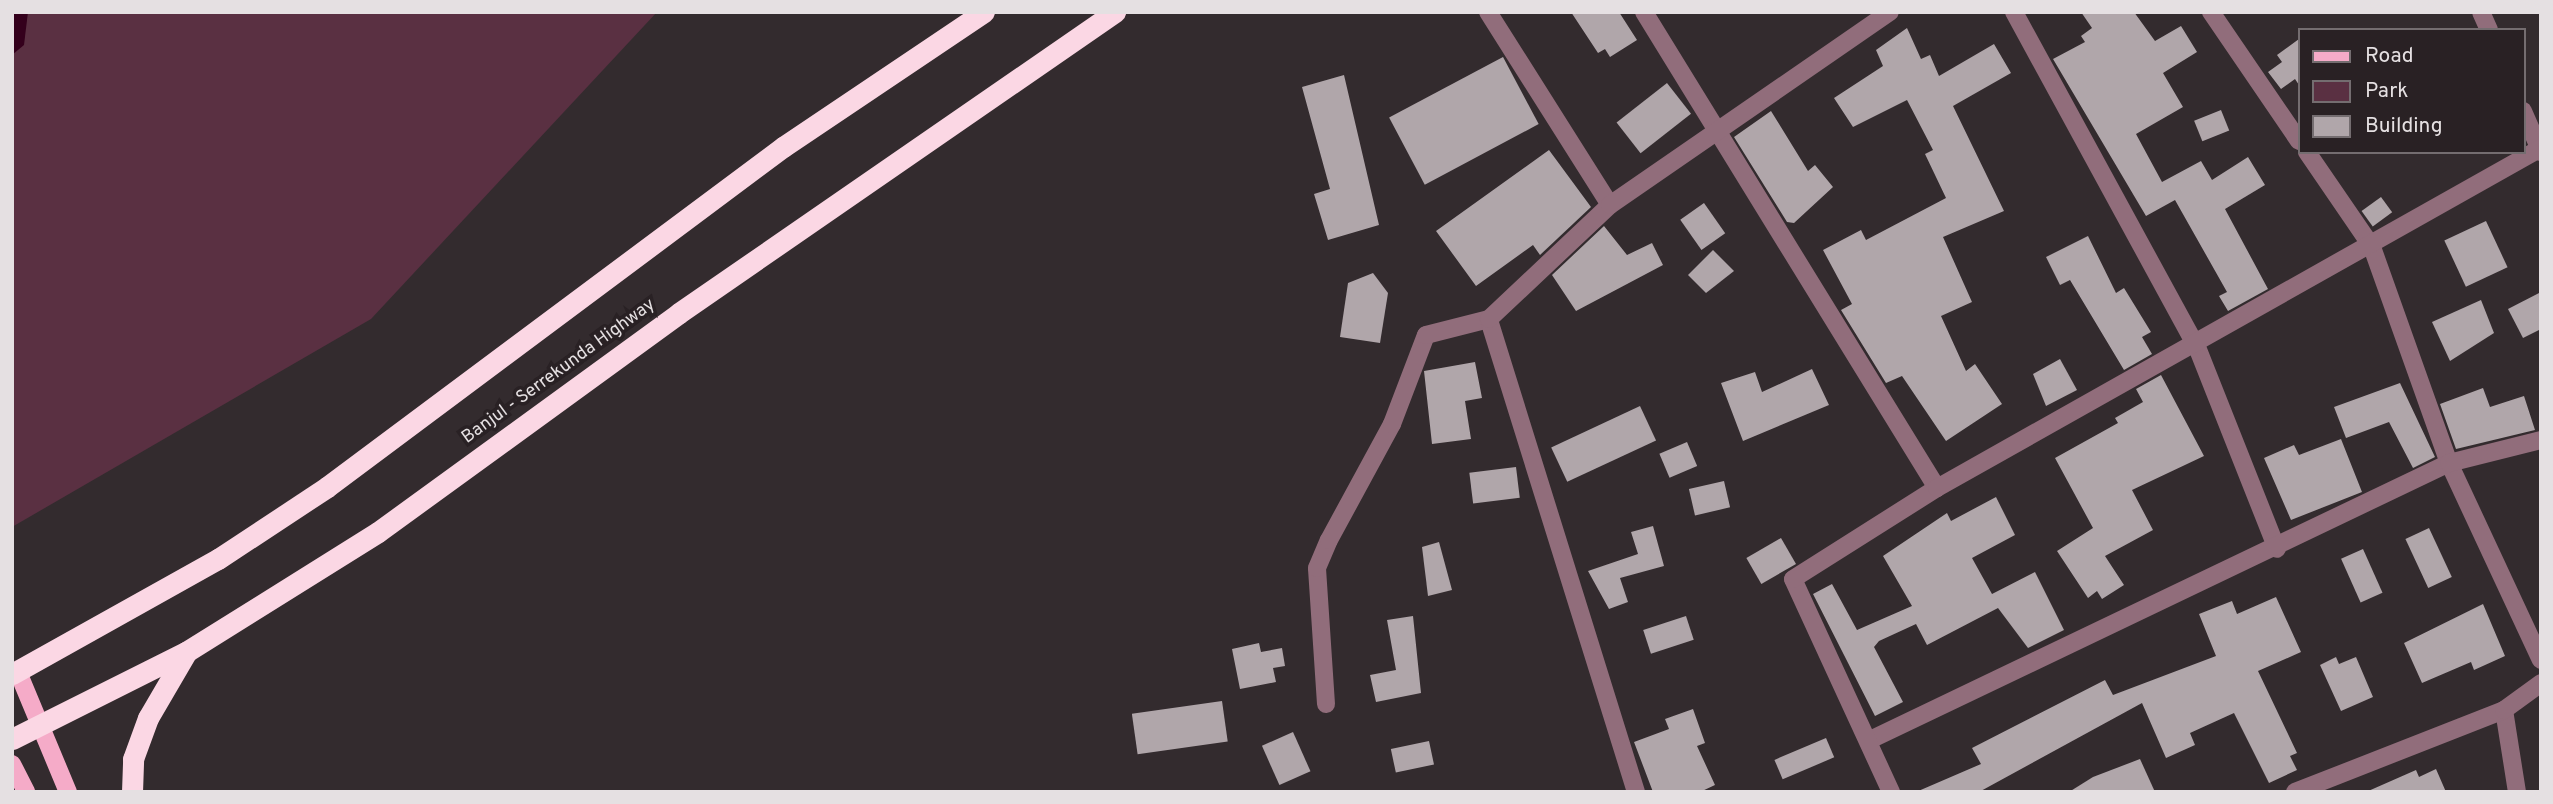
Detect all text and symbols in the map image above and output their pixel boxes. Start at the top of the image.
legend [2298,28,2525,154]
text: Road [2365,43,2414,70]
text: Park [2365,78,2408,105]
text: Building [2365,113,2443,140]
street label: Banjul - Serrekunda Highway [458,295,660,449]

